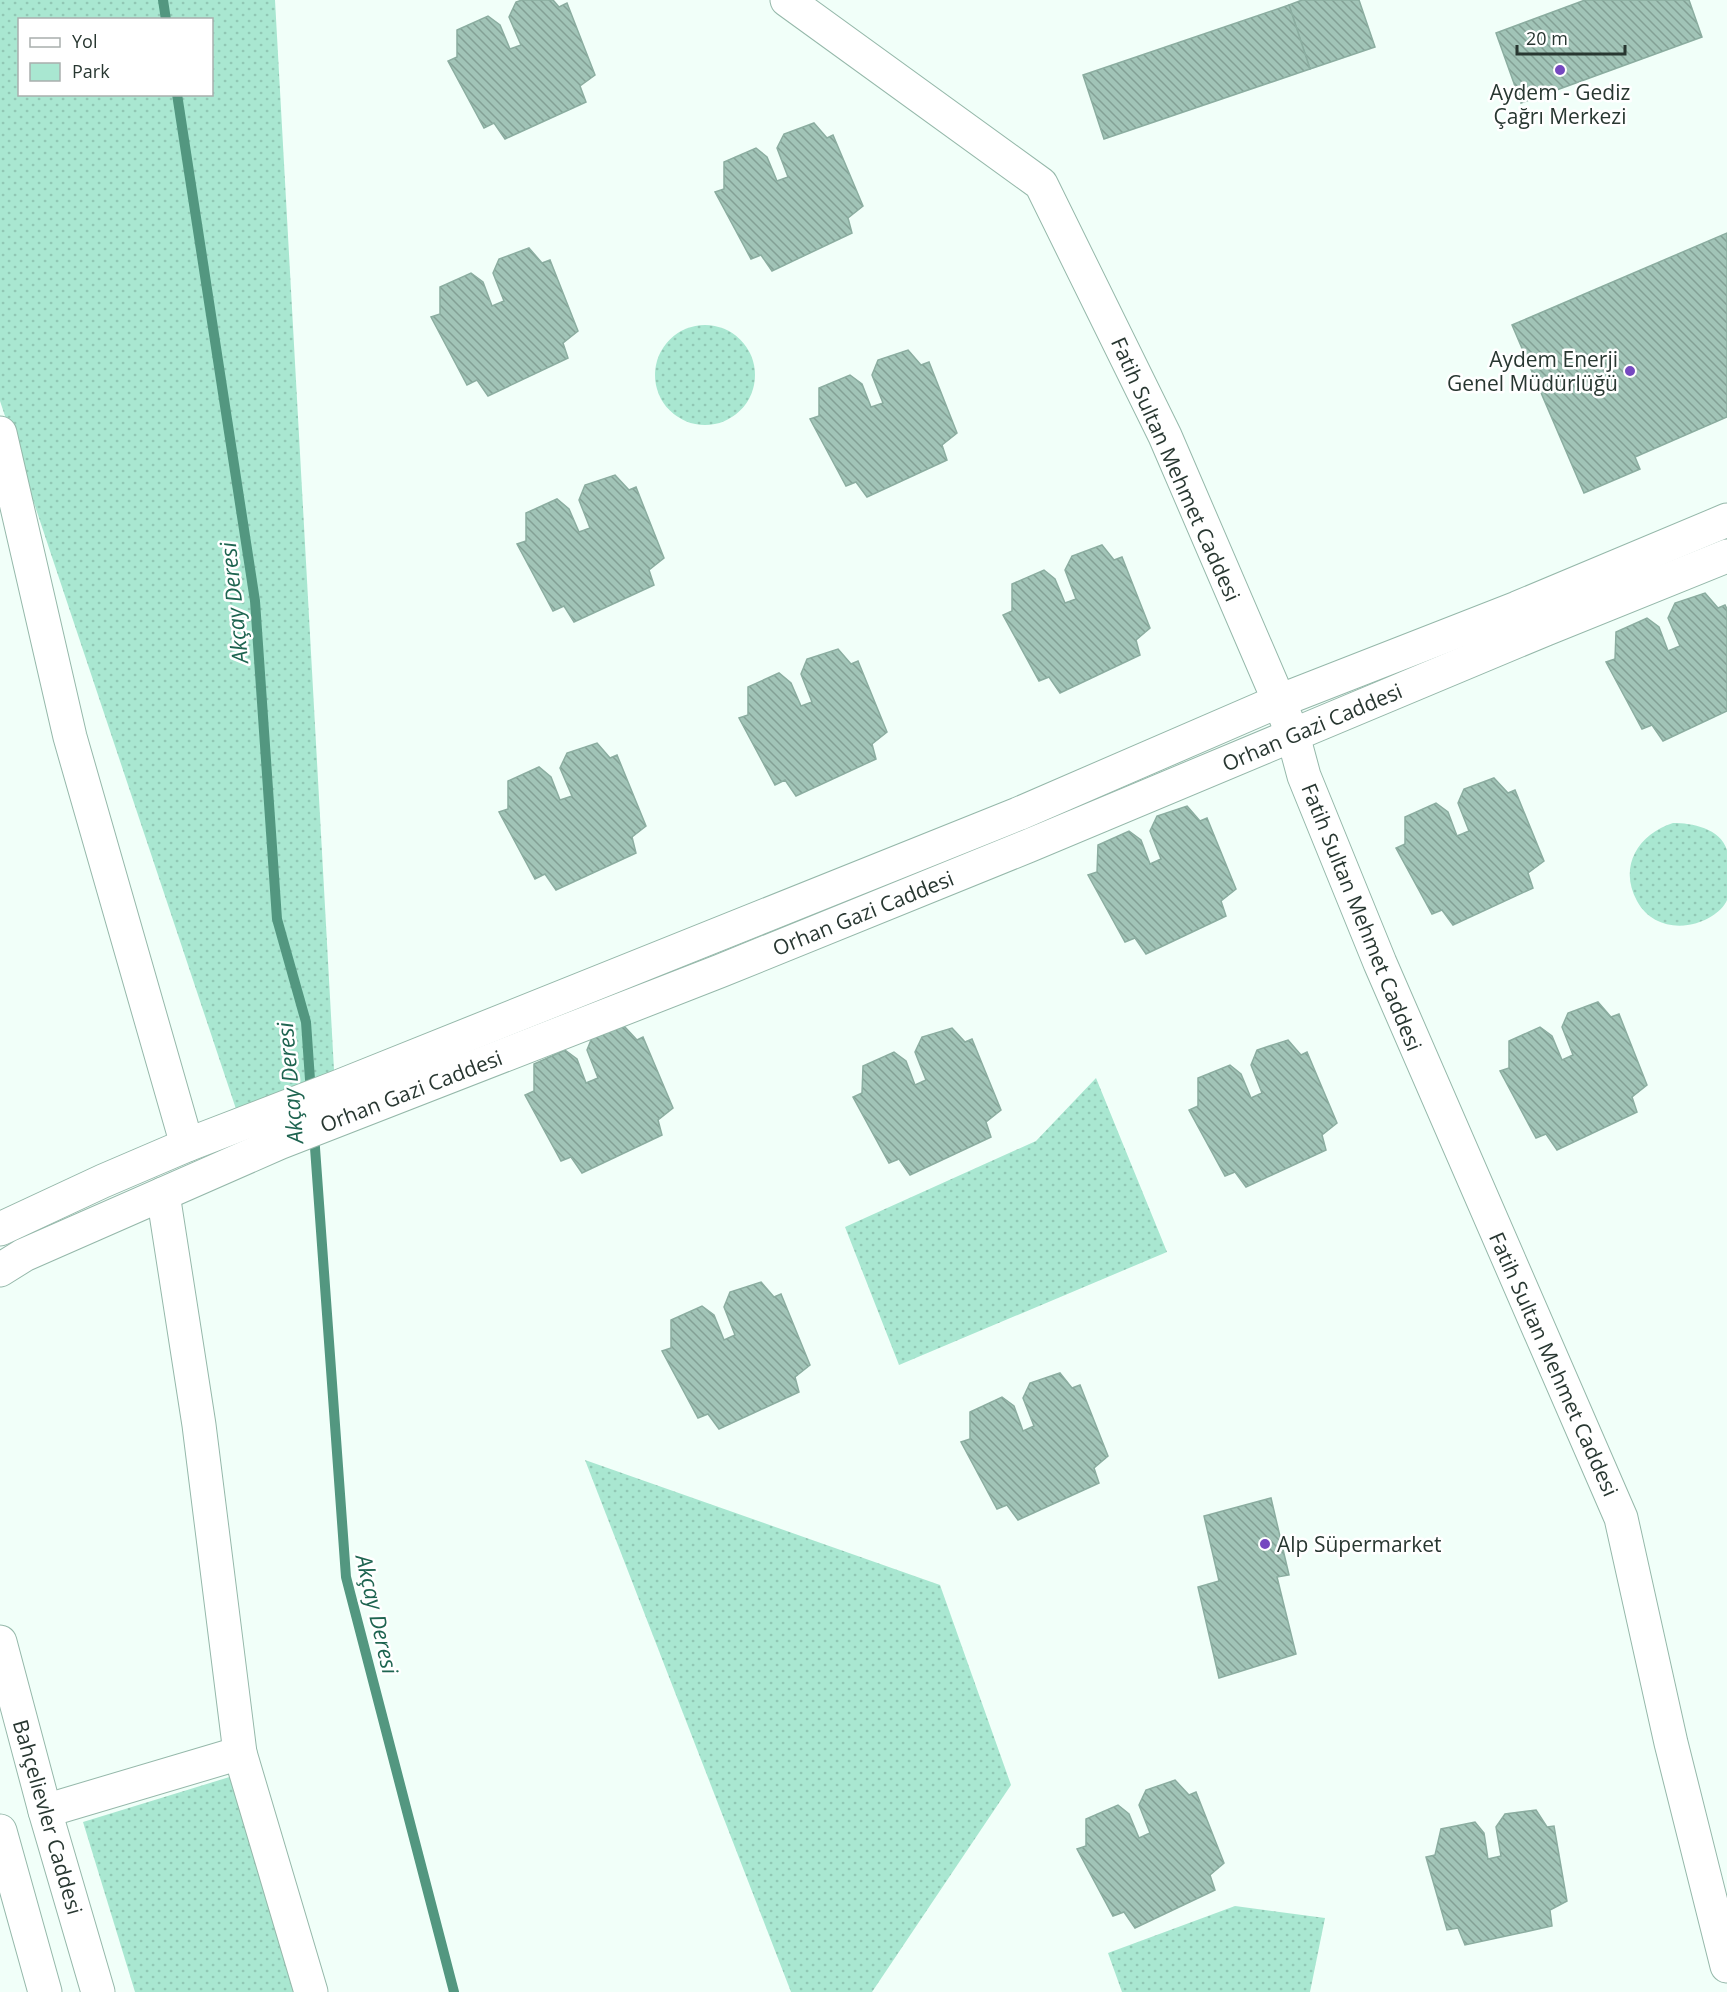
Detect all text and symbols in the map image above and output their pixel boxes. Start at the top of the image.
legend [18,18,213,96]
scale bar [1517,18,1625,56]
text: 20 m [1526,26,1568,50]
text: Yol [72,29,97,53]
text: Park [72,59,110,83]
marker: Aydem - Gediz Çağrı Merkezi [1553,63,1567,77]
place label: Aydem - Gediz Çağrı Merkezi [1490,78,1630,130]
street label: Fatih Sultan Mehmet Caddesi [1105,333,1247,605]
place label: Aydem Enerji Genel Müdürlüğü [1447,345,1618,397]
marker: Aydem Enerji Genel Müdürlüğü [1623,364,1637,378]
water label: Akçay Deresi [212,540,254,667]
street label: Orhan Gazi Caddesi [1218,676,1406,778]
street label: Fatih Sultan Mehmet Caddesi [1295,779,1429,1055]
street label: Orhan Gazi Caddesi [768,864,958,962]
water label: Akçay Deresi [269,1021,309,1147]
street label: Orhan Gazi Caddesi [316,1043,506,1139]
street label: Fatih Sultan Mehmet Caddesi [1483,1228,1625,1500]
place label: Alp Süpermarket [1277,1530,1442,1558]
marker: Alp Süpermarket [1258,1537,1272,1551]
water label: Akçay Deresi [349,1549,406,1677]
street label: Bahçelievler Caddesi [7,1716,89,1918]

